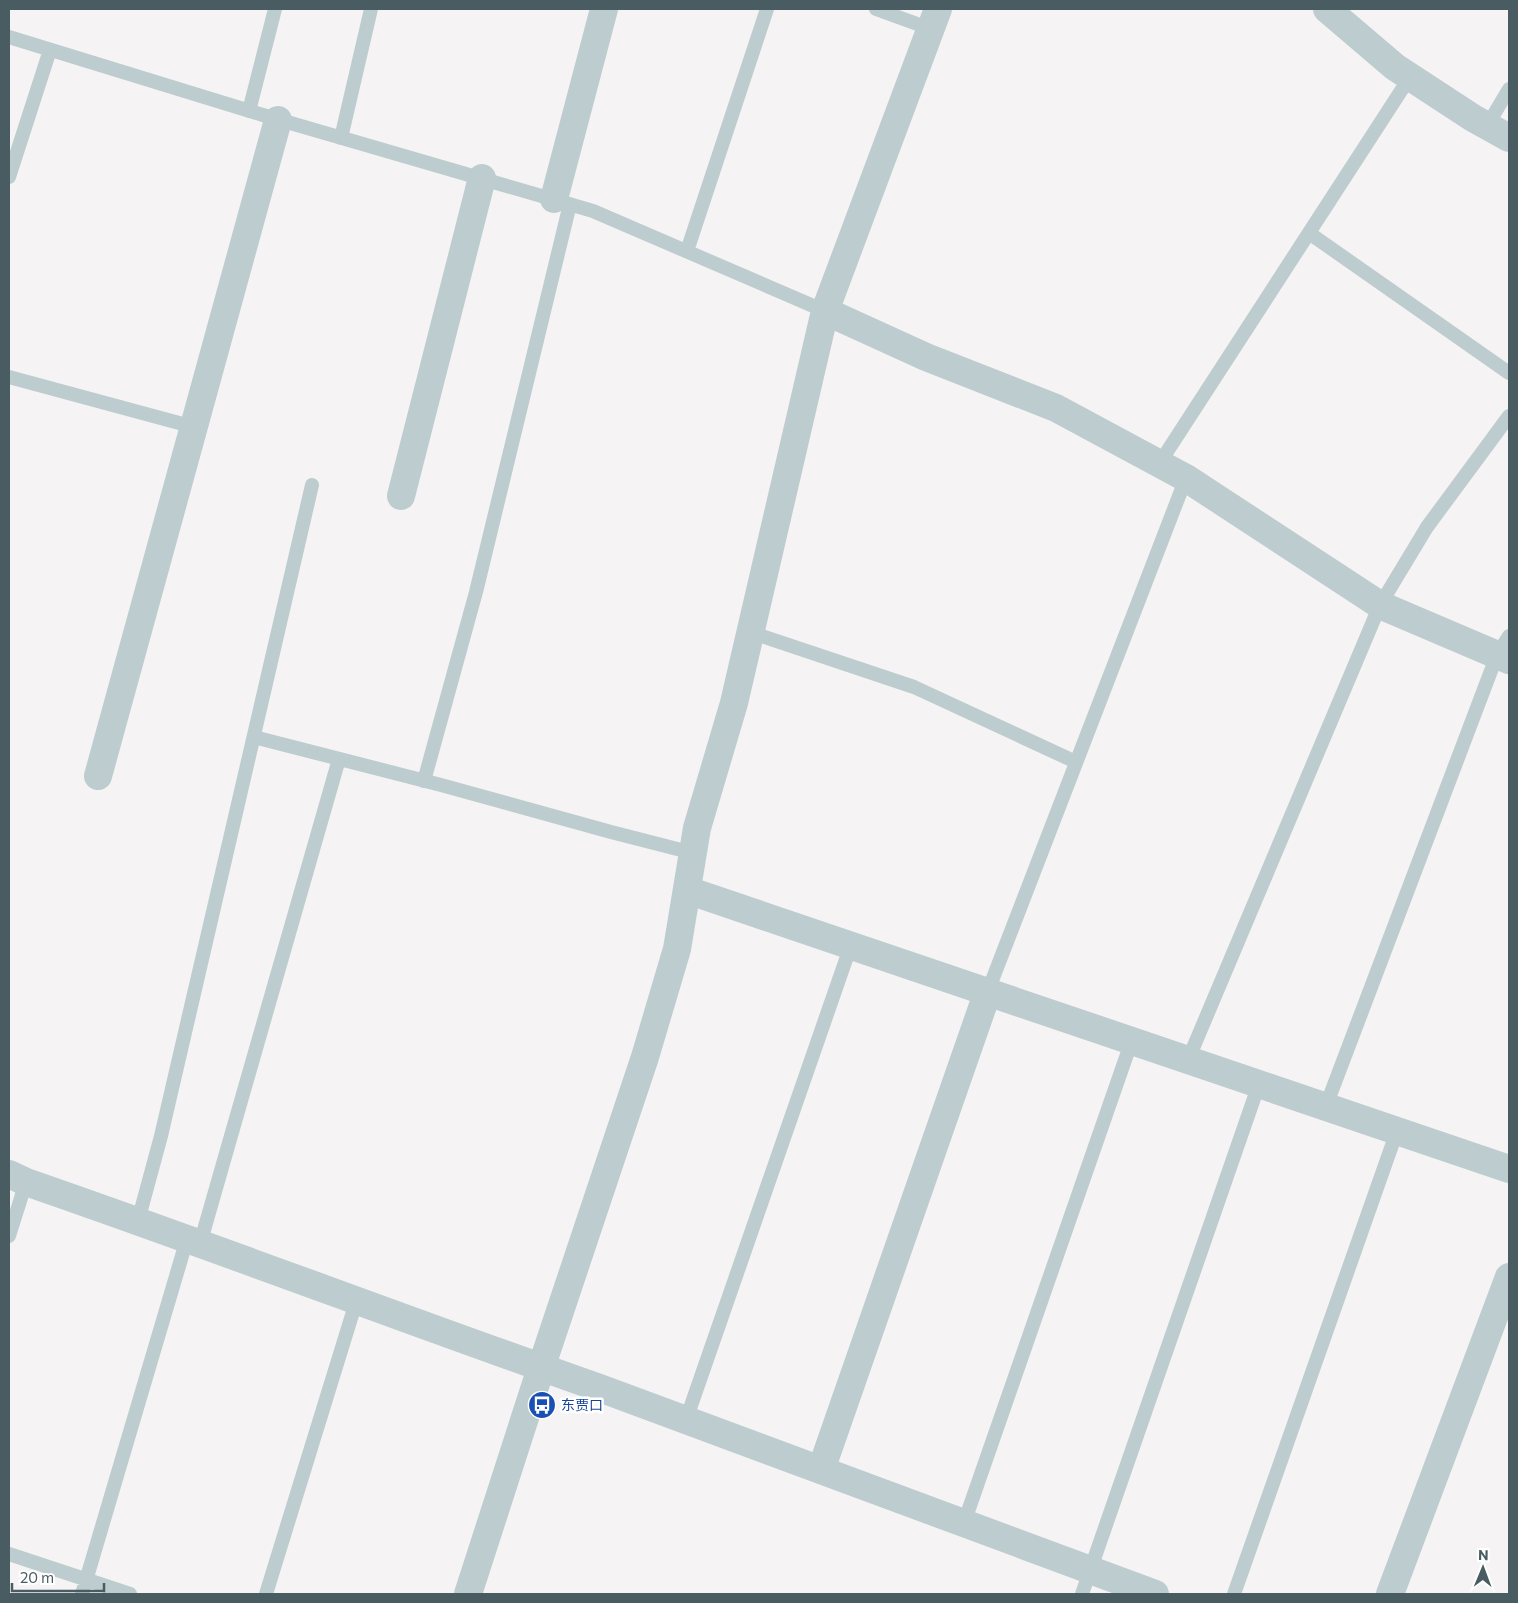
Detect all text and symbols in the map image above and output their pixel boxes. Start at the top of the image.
bus stop icon: 东贾口 [527,1390,557,1420]
place label: 东贾口 [561,1396,603,1413]
north arrow [1458,1543,1508,1593]
text: N [1478,1546,1489,1563]
scale bar [12,1560,105,1592]
text: 20 m [20,1568,54,1586]

